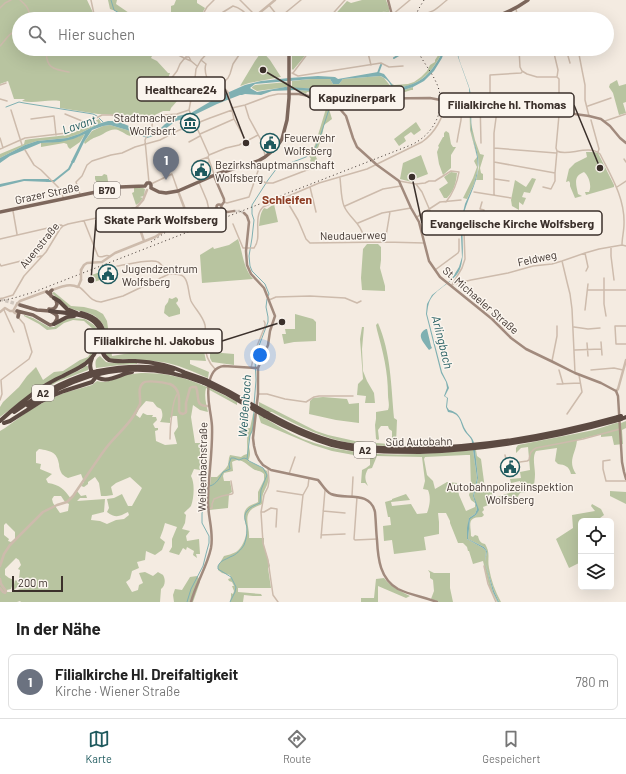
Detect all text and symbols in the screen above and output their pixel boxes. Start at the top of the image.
search box [12,12,614,56]
icon: search [26,23,48,45]
text: Hier suchen [58,25,135,43]
callout: Healthcare24 [137,77,225,101]
text: Healthcare24 [145,82,217,96]
callout: Kapuzinerpark [310,86,404,110]
text: Kapuzinerpark [318,90,396,104]
callout: Filialkirche hl. Thomas [439,93,574,117]
text: Filialkirche hl. Thomas [448,97,566,111]
water label: Lavant [60,111,99,136]
place label: Stadtmacher Wolfsbert [114,111,176,137]
museum icon: Stadtmacher Wolfsbert [179,112,201,134]
place label: Feuerwehr Wolfsberg [284,131,335,157]
public building icon: Feuerwehr Wolfsberg [259,132,281,154]
pin: 1 [153,147,179,180]
place label: Bezirkshauptmannschaft Wolfsberg [215,158,335,184]
public building icon: Bezirkshauptmannschaft Wolfsberg [190,159,212,181]
street label: Grazer Straße [14,180,80,206]
road number: B70 [94,182,120,198]
district label: Schleifen [262,192,312,206]
callout: Skate Park Wolfsberg [96,208,226,232]
callout: Evangelische Kirche Wolfsberg [422,211,602,235]
text: Skate Park Wolfsberg [104,212,218,226]
text: Evangelische Kirche Wolfsberg [430,216,594,230]
street label: Auenstraße [17,219,62,271]
street label: Neudauerweg [320,228,386,242]
street label: Feldweg [516,247,558,268]
place label: Jugendzentrum Wolfsberg [122,262,198,288]
public building icon: Jugendzentrum Wolfsberg [97,263,119,285]
street label: St. Michaeler Straße [440,264,522,337]
water label: Arlingbach [430,314,456,370]
callout: Filialkirche hl. Jakobus [85,329,222,353]
text: Filialkirche hl. Jakobus [93,333,215,347]
your location [250,345,270,365]
water label: Weißenbach [235,374,253,438]
road number: A2 [32,385,54,401]
street label: Weißenbachstraße [195,422,209,512]
street label: Süd Autobahn [386,434,452,448]
road number: A2 [354,442,376,458]
public building icon: Autobahnpolizeiinspektion Wolfsberg [499,456,521,478]
place label: Autobahnpolizeiinspektion Wolfsberg [447,480,574,506]
map controls [578,518,614,590]
button: locate [578,518,614,554]
button: layers [578,554,614,590]
scale bar [12,574,63,593]
text: 200 m [18,576,48,589]
text: In der Nähe [16,618,101,638]
text: Filialkirche Hl. Dreifaltigkeit [55,665,238,683]
text: 1 [28,674,32,690]
text: 780 m [575,674,609,690]
text: Kirche · Wiener Straße [55,683,180,699]
tab: Karte [86,728,112,765]
tab: Route [283,728,311,765]
tab: Gespeichert [482,728,540,765]

